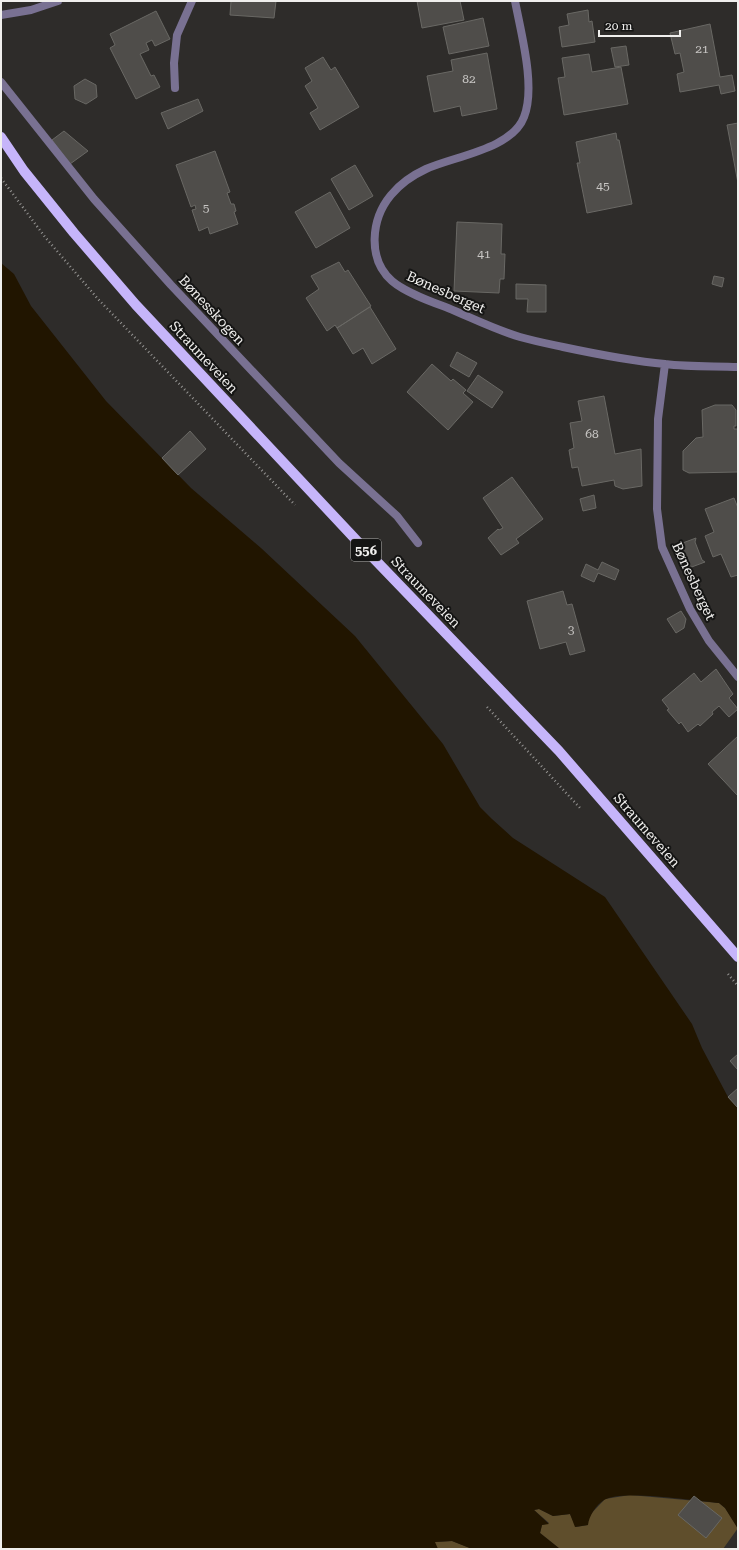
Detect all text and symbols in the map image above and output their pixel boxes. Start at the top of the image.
scale bar [599,12,680,38]
text: 20 m [605,19,632,33]
house number: 21 [695,42,709,56]
house number: 82 [462,72,476,86]
house number: 45 [596,179,610,193]
house number: 5 [203,201,210,215]
house number: 41 [477,247,491,261]
street label: Bønesberget [404,268,488,316]
street label: Bønesskogen [176,272,248,348]
street label: Straumeveien [167,318,241,396]
house number: 68 [585,427,599,441]
road number: 556 [351,539,381,561]
street label: Bønesberget [669,539,719,623]
street label: Straumeveien [388,553,464,631]
house number: 3 [568,623,575,637]
street label: Straumeveien [611,790,683,870]

